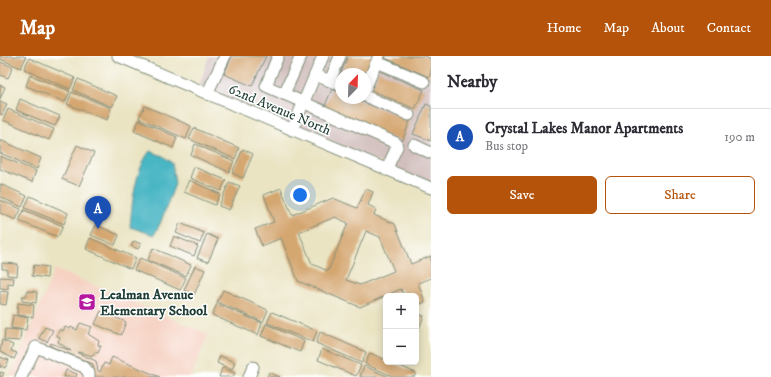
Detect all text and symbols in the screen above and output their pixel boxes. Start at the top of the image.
text: Map [20,17,55,40]
text: Home [547,19,581,37]
text: Map [603,19,629,37]
text: About [651,19,685,37]
text: Contact [707,19,751,37]
north arrow [335,68,371,104]
text: Nearby [447,71,497,93]
street label: 62nd Avenue North [226,80,334,140]
text: Crystal Lakes Manor Apartments [485,119,683,138]
text: A [456,129,464,145]
text: 190 m [724,129,755,145]
text: Bus stop [485,138,528,154]
button: Save [447,176,597,214]
button: Share [605,176,755,214]
your location [290,185,310,205]
pin: A [85,196,111,229]
place label: Lealman Avenue Elementary School [100,286,208,320]
school or university icon: Lealman Avenue Elementary School [77,292,97,312]
map controls [383,293,419,365]
button: + [383,293,419,329]
button: − [383,329,419,365]

